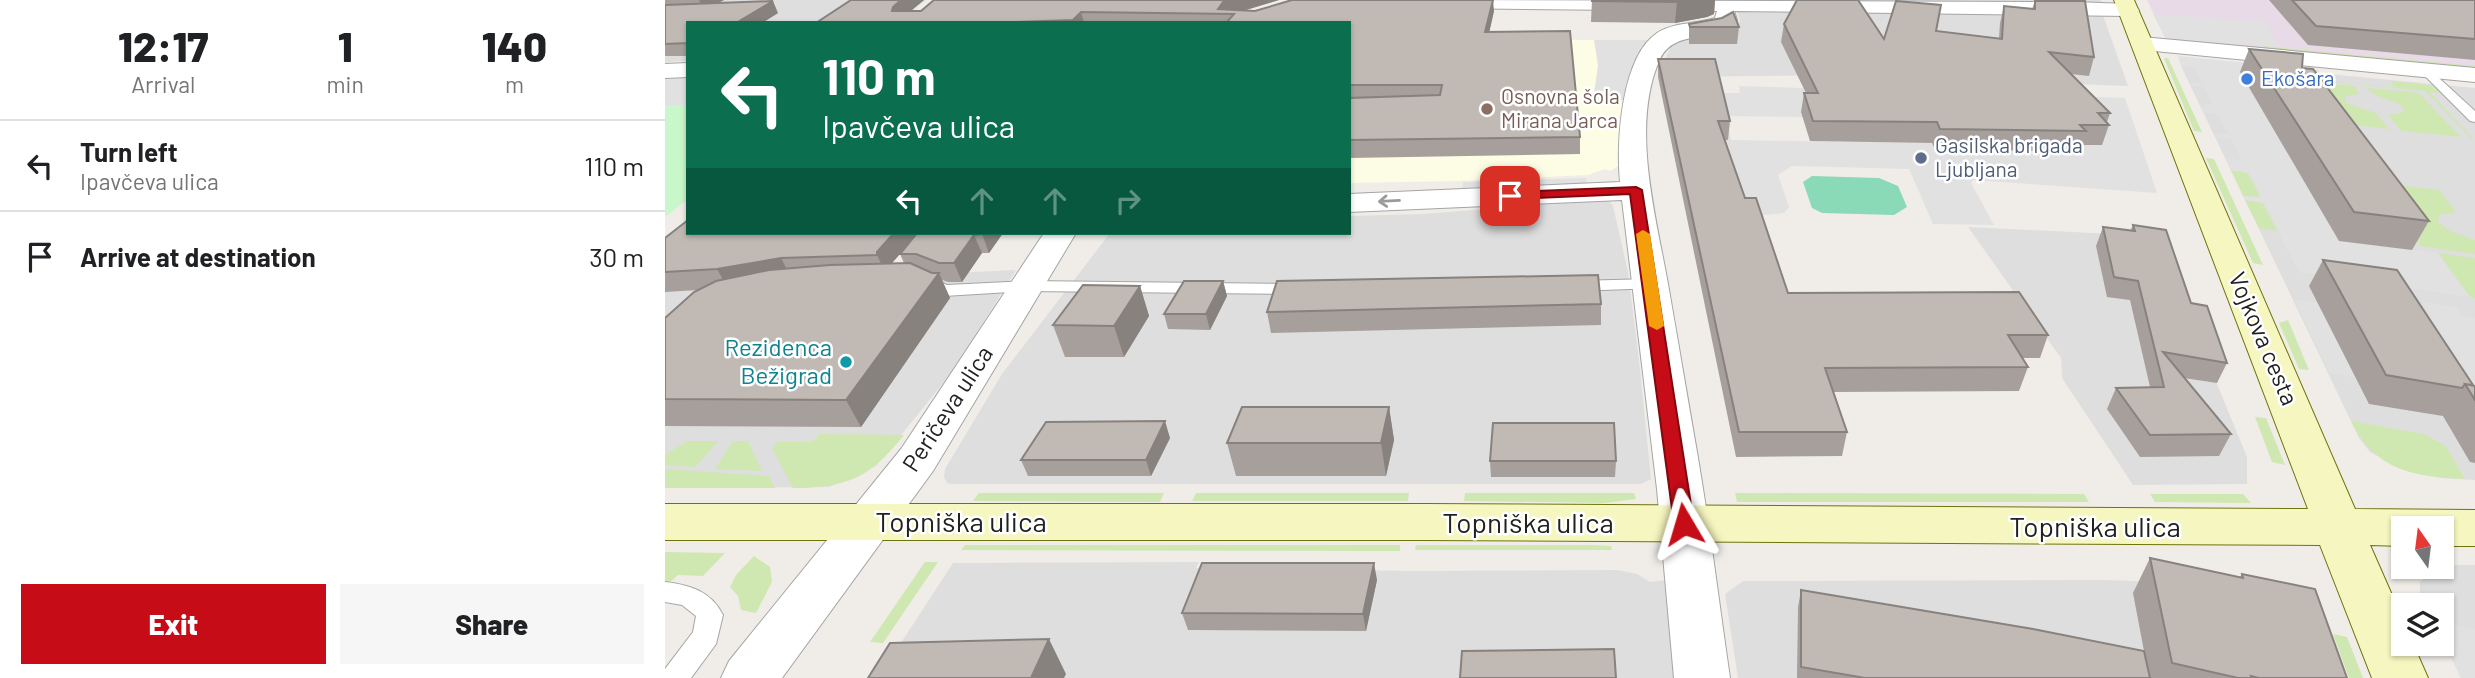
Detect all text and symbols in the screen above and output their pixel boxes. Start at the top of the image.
text: 12:17 [118,20,209,70]
text: 1 [338,20,353,70]
text: 140 [482,20,547,70]
text: 110 m [822,46,936,105]
icon: left [707,49,798,140]
place label: Ekošara [2261,65,2335,90]
text: Arrival [131,70,195,98]
text: min [327,70,364,98]
text: m [505,70,524,98]
marker: Ekošara [2239,71,2255,87]
place label: Osnovna šola Mirana Jarca [1501,83,1620,132]
marker: Osnovna šola Mirana Jarca [1479,101,1495,117]
text: Ipavčeva ulica [822,106,1015,144]
place label: Gasilska brigada Ljubljana [1935,132,2083,181]
text: Turn left [80,136,178,167]
icon: left [21,147,59,185]
text: 110 m [584,150,644,181]
marker: Gasilska brigada Ljubljana [1913,150,1929,166]
pin [1480,166,1540,226]
text: Ipavčeva ulica [80,167,219,195]
icon: arrive [1491,177,1529,215]
icon: left [890,182,928,220]
icon: ahead [963,182,1001,220]
icon: ahead [1036,182,1074,220]
icon: right [1109,182,1147,220]
one-way arrow [1378,194,1401,207]
icon: arrive [21,238,59,276]
text: Arrive at destination [80,241,316,272]
text: 30 m [589,241,644,272]
street label: Vojkova cesta [2223,267,2305,409]
place label: Rezidenca Bežigrad [724,332,832,389]
street label: Peričeva ulica [895,340,998,476]
marker: Rezidenca Bežigrad [838,354,854,370]
position arrow [1647,487,1721,561]
street label: Topniška ulica [875,504,1047,538]
street label: Topniška ulica [1442,505,1614,539]
street label: Topniška ulica [2009,509,2181,543]
north arrow [2391,516,2453,579]
map controls [2391,516,2454,656]
button: Exit [21,584,326,664]
button: Share [340,584,644,664]
button: layers [2391,593,2454,656]

